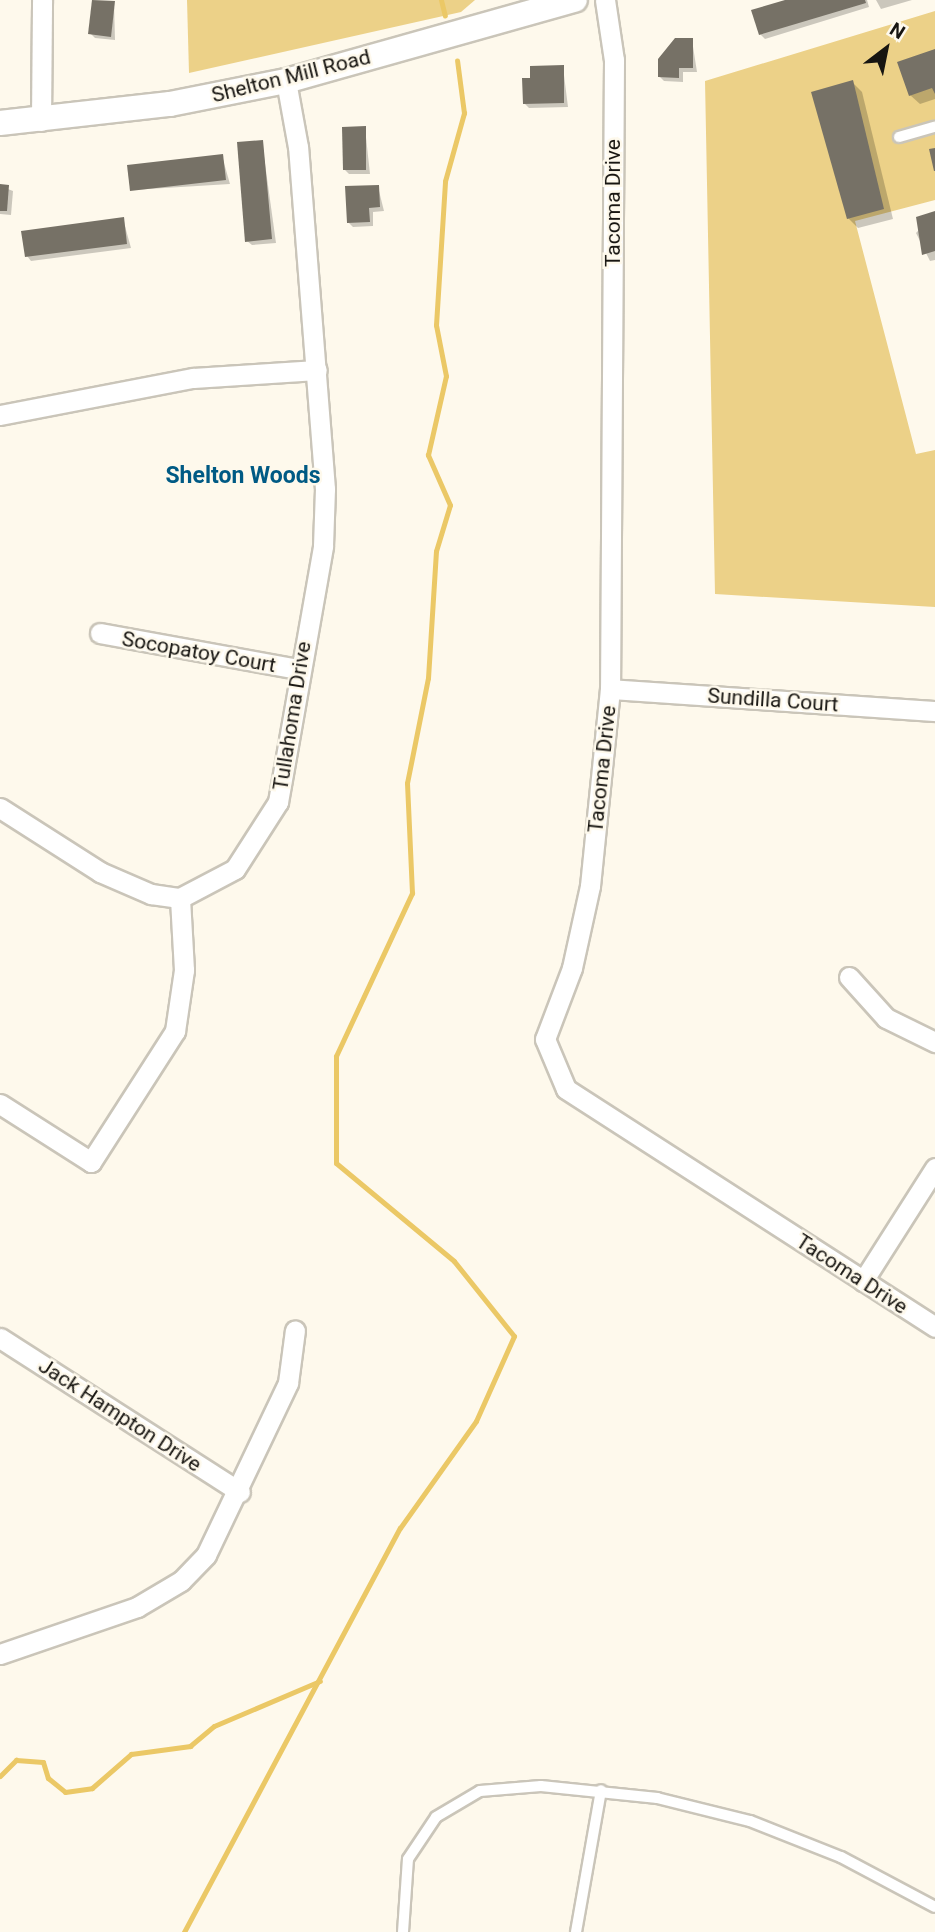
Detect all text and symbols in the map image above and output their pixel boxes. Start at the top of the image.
north arrow [851,14,921,84]
text: N [886,17,909,44]
street label: Shelton Mill Road [209,44,373,108]
street label: Tacoma Drive [600,139,626,267]
district label: Shelton Woods [165,462,321,490]
street label: Socopatoy Court [120,626,278,678]
street label: Tullahoma Drive [268,640,316,792]
street label: Sundilla Court [707,683,839,717]
street label: Tacoma Drive [583,704,621,834]
street label: Tacoma Drive [791,1229,913,1319]
street label: Jack Hampton Drive [34,1353,206,1477]

